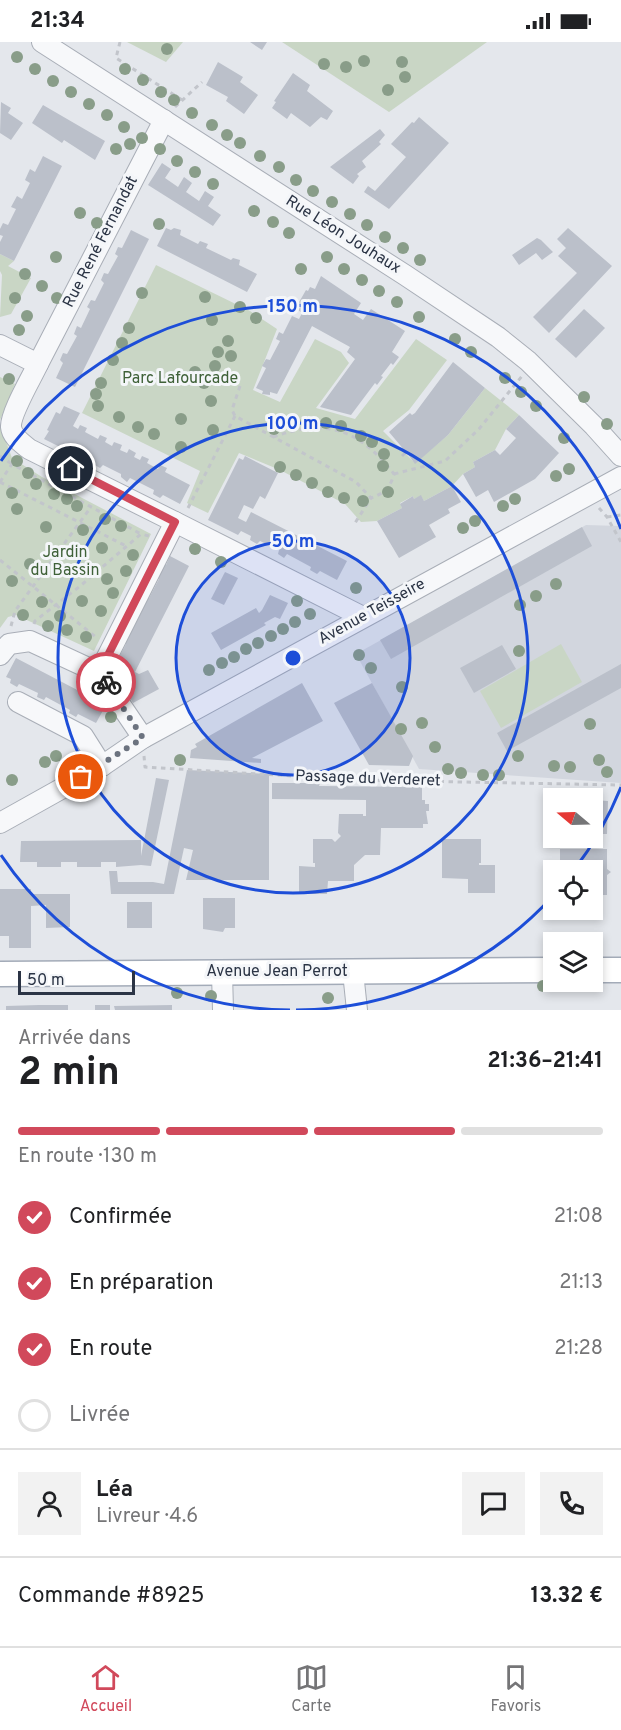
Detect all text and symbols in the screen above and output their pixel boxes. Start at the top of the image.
text: 21:34 [30,8,85,35]
street label: Rue René Fernandat [59,173,143,311]
street label: Rue Léon Jouhaux [282,191,404,279]
text: 150 m [268,296,318,319]
park label: Parc Lafourcade [122,369,238,389]
text: 100 m [267,413,319,436]
pin [45,443,96,494]
icon: home [54,452,87,485]
text: 50 m [271,531,315,554]
park label: Jardin du Bassin [31,543,99,581]
street label: Avenue Teisseire [315,574,429,650]
centre of rings [283,648,303,668]
courier [76,652,136,712]
icon: bike [90,666,123,699]
pin [55,751,106,802]
icon: bag [64,760,97,793]
street label: Passage du Verderet [295,766,441,792]
north arrow [543,788,603,848]
map controls [543,788,603,992]
button: locate [543,860,603,920]
button: layers [543,932,603,992]
street label: Avenue Jean Perrot [206,962,348,982]
scale bar [18,968,135,995]
text: 50 m [27,971,65,991]
text: Arrivée dans [18,1026,131,1052]
text: 21:36–21:41 [487,1048,603,1075]
text: 2 min [18,1050,120,1099]
text: En route · 130 m [18,1144,157,1170]
icon: check [18,1201,51,1234]
text: Confirmée [69,1204,172,1231]
text: 21:08 [554,1204,603,1230]
icon: check [18,1267,51,1300]
text: En préparation [69,1270,214,1297]
text: 21:13 [559,1270,603,1296]
icon: check [18,1333,51,1366]
text: En route [69,1336,152,1363]
text: 21:28 [554,1336,603,1362]
text: Livrée [69,1402,130,1429]
button: person [18,1472,81,1535]
button: chat [462,1472,525,1535]
button: phone [540,1472,603,1535]
text: Léa [96,1477,133,1504]
text: Livreur · 4.6 [96,1504,198,1530]
text: Commande #8925 [18,1583,204,1610]
text: 13.32 € [530,1583,603,1610]
tab: Accueil [80,1661,132,1717]
tab: Carte [291,1661,331,1717]
tab: Favoris [491,1661,541,1717]

